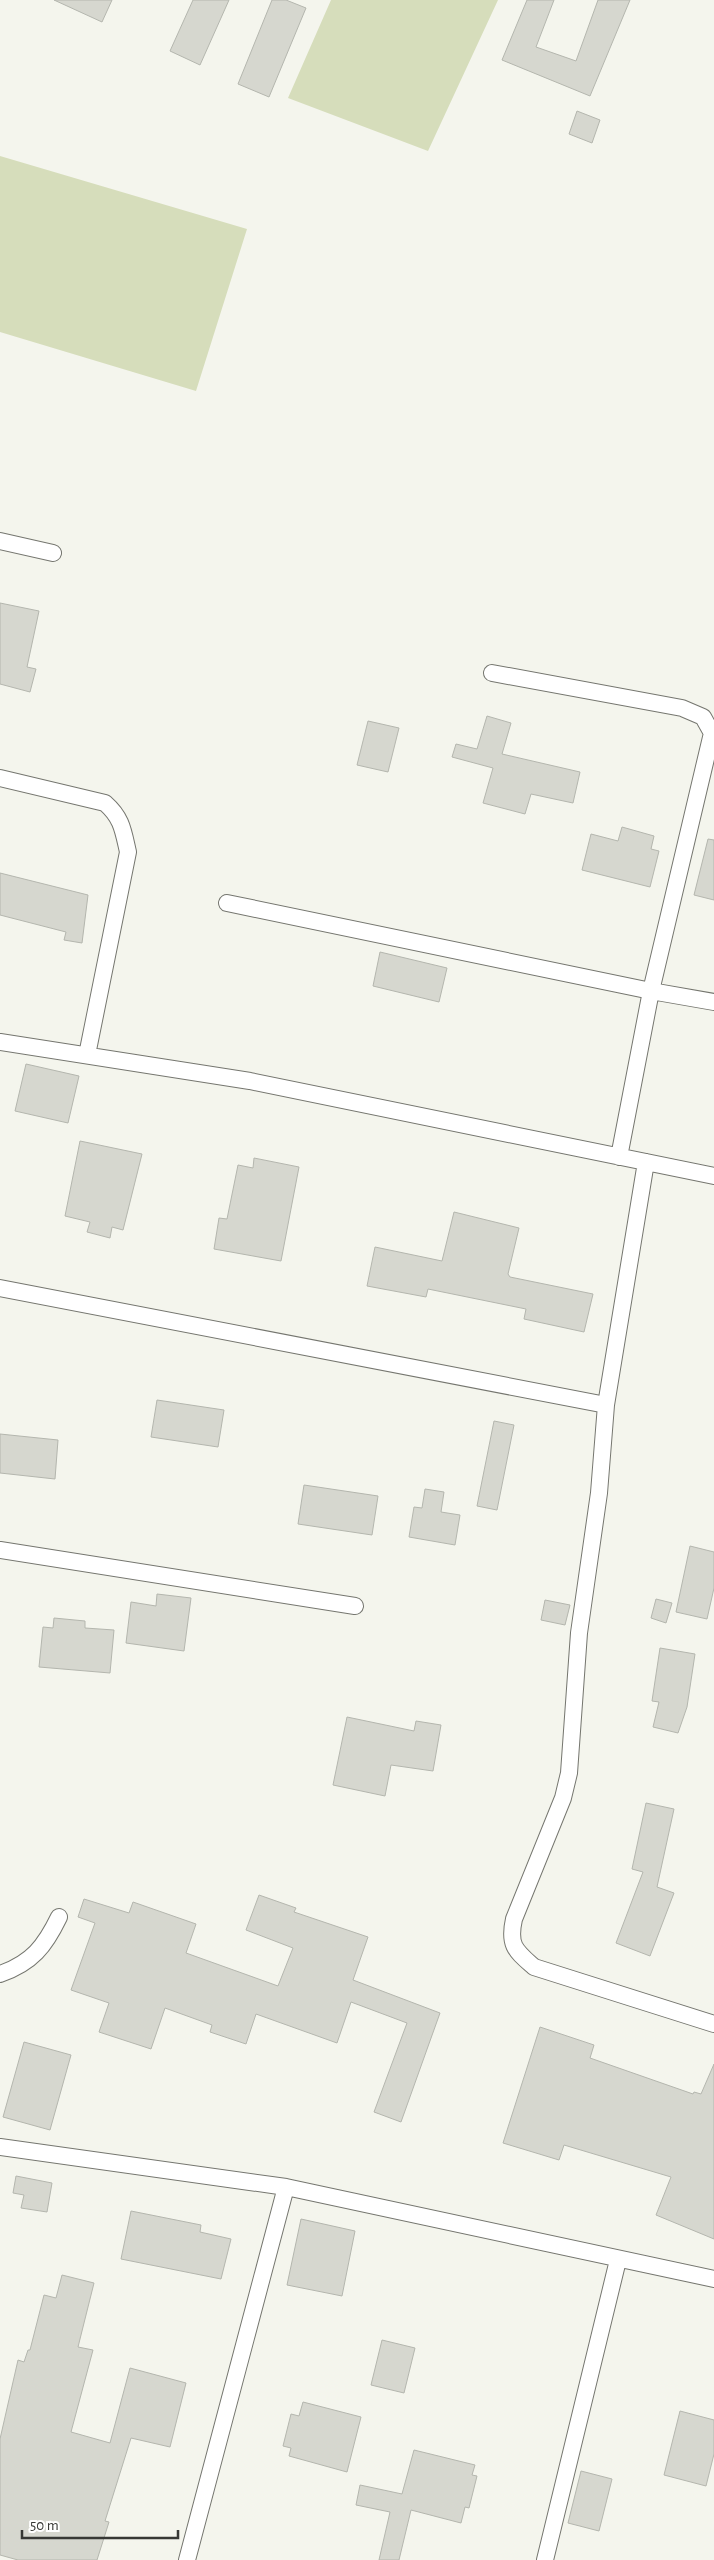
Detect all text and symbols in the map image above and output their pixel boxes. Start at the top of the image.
scale bar [22,2508,179,2540]
text: 50 m [30,2518,59,2533]

